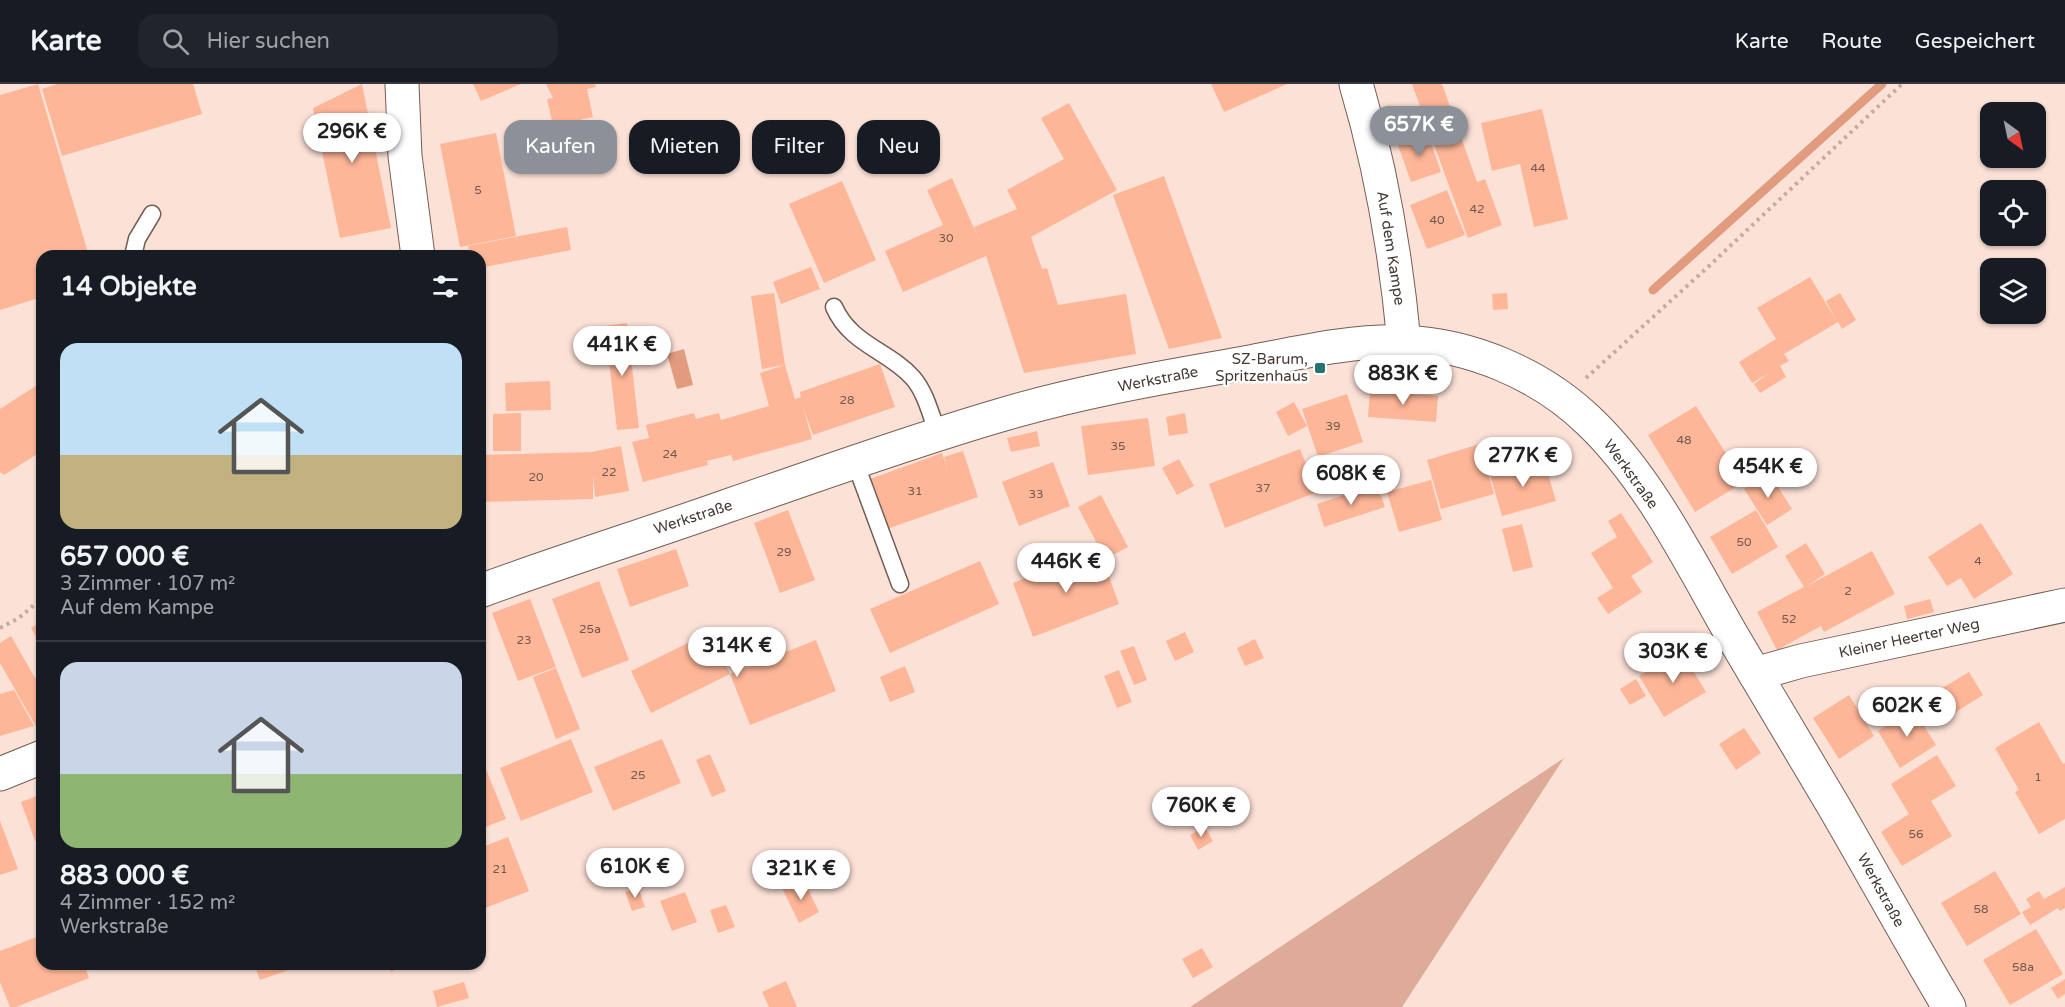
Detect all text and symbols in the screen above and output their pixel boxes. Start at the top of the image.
search box [138,14,558,68]
text: Karte [30,24,102,58]
icon: search [159,25,192,58]
text: Hier suchen [207,28,330,54]
text: Karte [1735,29,1789,54]
text: Route [1822,29,1882,54]
text: Gespeichert [1915,29,2035,54]
north arrow [1980,102,2046,168]
map controls [1980,102,2046,324]
pin: 657K € [1370,106,1468,157]
pin: 296K € [303,113,401,164]
text: 657K € [1384,113,1454,137]
text: 296K € [317,120,387,144]
chip: Kaufen [504,120,617,174]
chip: Mieten [629,120,740,174]
chip: Filter [752,120,845,174]
chip: Neu [857,120,940,174]
house number: 44 [1530,161,1546,175]
button: locate [1980,180,2046,246]
house number: 5 [474,183,482,197]
street label: Auf dem Kampe [1373,190,1409,306]
house number: 42 [1469,202,1485,216]
house number: 40 [1429,213,1445,227]
house number: 30 [938,231,954,245]
button: layers [1980,258,2046,324]
icon: filters [429,270,462,303]
text: 14 Objekte [60,271,197,302]
pin: 441K € [573,326,671,377]
text: 441K € [587,333,657,357]
place label: SZ-Barum, Spritzenhaus [1215,350,1308,385]
pin: 883K € [1354,355,1452,406]
marker: SZ-Barum, Spritzenhaus [1313,361,1327,375]
street label: Werkstraße [1116,362,1200,396]
text: 883K € [1368,362,1438,386]
icon: home [207,382,315,490]
house number: 28 [839,393,855,407]
house number: 39 [1325,419,1341,433]
house number: 48 [1676,433,1692,447]
street label: Werkstraße [1600,436,1662,512]
pin: 277K € [1474,437,1572,488]
house number: 35 [1110,439,1126,453]
text: 277K € [1488,444,1558,468]
house number: 24 [662,447,678,461]
pin: 454K € [1719,448,1817,499]
pin: 608K € [1302,455,1400,506]
text: 454K € [1733,455,1803,479]
text: 608K € [1316,462,1386,486]
house number: 22 [601,465,617,479]
house number: 20 [528,470,544,484]
house number: 37 [1255,481,1271,495]
house number: 31 [907,484,923,498]
house number: 33 [1028,487,1044,501]
street label: Werkstraße [651,496,735,538]
house number: 50 [1736,535,1752,549]
text: 657 000 € [60,541,189,572]
pin: 446K € [1017,543,1115,594]
house number: 29 [776,545,792,559]
text: 446K € [1031,550,1101,574]
house number: 4 [1974,554,1982,568]
text: 3 Zimmer · 107 m² [60,572,235,596]
house number: 2 [1844,584,1852,598]
text: Auf dem Kampe [60,596,214,620]
house number: 52 [1781,612,1797,626]
street label: Kleiner Heerter Weg [1837,614,1981,662]
house number: 25a [579,622,601,636]
pin: 314K € [688,627,786,678]
house number: 23 [516,633,532,647]
pin: 303K € [1624,633,1722,684]
text: 314K € [702,634,772,658]
text: 303K € [1638,640,1708,664]
pin: 602K € [1858,687,1956,738]
text: 602K € [1872,694,1942,718]
icon: home [207,701,315,809]
house number: 25 [630,768,646,782]
house number: 1 [2034,770,2042,784]
pin: 760K € [1152,787,1250,838]
text: 760K € [1166,794,1236,818]
house number: 56 [1908,827,1924,841]
pin: 610K € [586,848,684,899]
pin: 321K € [752,850,850,901]
street label: Werkstraße [1853,850,1909,930]
text: 610K € [600,855,670,879]
text: 321K € [766,857,836,881]
text: 883 000 € [60,860,189,891]
house number: 21 [492,862,508,876]
text: 4 Zimmer · 152 m² [60,891,235,915]
house number: 58 [1973,902,1989,916]
text: Werkstraße [60,915,169,939]
house number: 58a [2012,960,2034,974]

